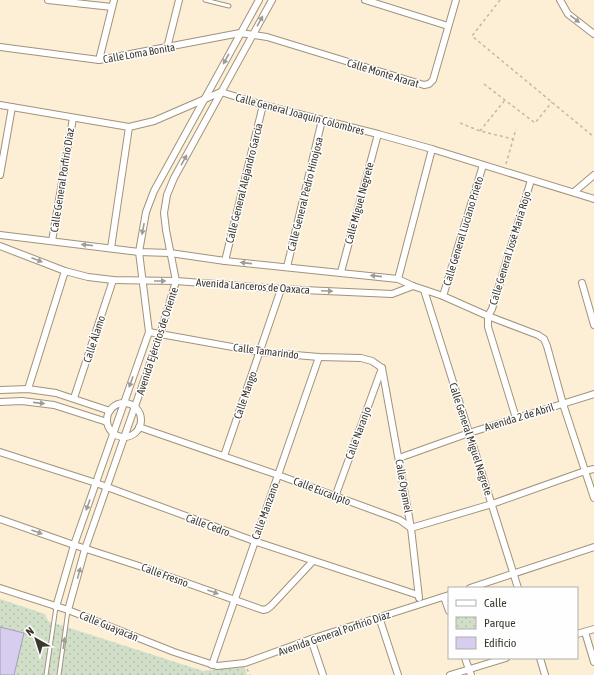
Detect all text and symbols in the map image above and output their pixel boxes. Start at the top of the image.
one-way arrow [257,15,264,27]
one-way arrow [569,15,580,23]
street label: Calle Loma Bonita [102,41,176,65]
one-way arrow [223,53,230,64]
street label: Calle Monte Ararat [346,56,420,90]
street label: Calle General Joaquín Colombres [234,91,366,137]
street label: Calle General Alejandro García [223,122,265,244]
street label: Calle General Porfirio Díaz [48,127,76,233]
street label: Calle General Pedro Hinojosa [285,136,325,252]
one-way arrow [181,154,187,165]
street label: Calle Miguel Negrete [342,161,376,245]
street label: Calle General Luciano Prieto [441,175,485,287]
street label: Calle General José María Rojo [487,190,533,306]
one-way arrow [140,222,146,235]
one-way arrow [80,242,93,249]
one-way arrow [31,257,43,263]
one-way arrow [240,260,252,267]
one-way arrow [370,273,382,279]
street label: Avenida Lanceros de Oaxaca [196,276,310,296]
one-way arrow [154,278,167,284]
street label: Avenida Ejércitos de Oriente [134,286,180,396]
one-way arrow [321,288,333,295]
street label: Calle Álamo [81,314,107,364]
street label: Calle Tamarindo [233,341,299,361]
street label: Calle Mango [231,370,259,420]
one-way arrow [128,377,134,389]
street label: Calle General Miguel Negrete [447,381,495,497]
one-way arrow [33,400,45,406]
street label: Avenida 2 de Abril [483,401,555,433]
street label: Calle Naranjo [343,405,373,461]
street label: Calle Oyamel [393,458,415,514]
street label: Calle Eucalipto [292,475,352,507]
street label: Calle Manzano [249,481,281,541]
one-way arrow [85,499,91,511]
street label: Calle Cedro [184,512,232,538]
one-way arrow [31,529,43,535]
street label: Calle Fresno [140,561,190,589]
one-way arrow [76,566,82,578]
legend [448,587,578,659]
one-way arrow [207,590,219,596]
text: Calle [484,596,507,610]
street label: Avenida General Porfirio Díaz [276,608,392,658]
street label: Calle Guayacán [78,609,140,643]
text: Parque [484,616,516,630]
north arrow [16,619,56,659]
text: N [23,625,36,638]
text: Edificio [484,636,517,650]
one-way arrow [61,637,67,649]

